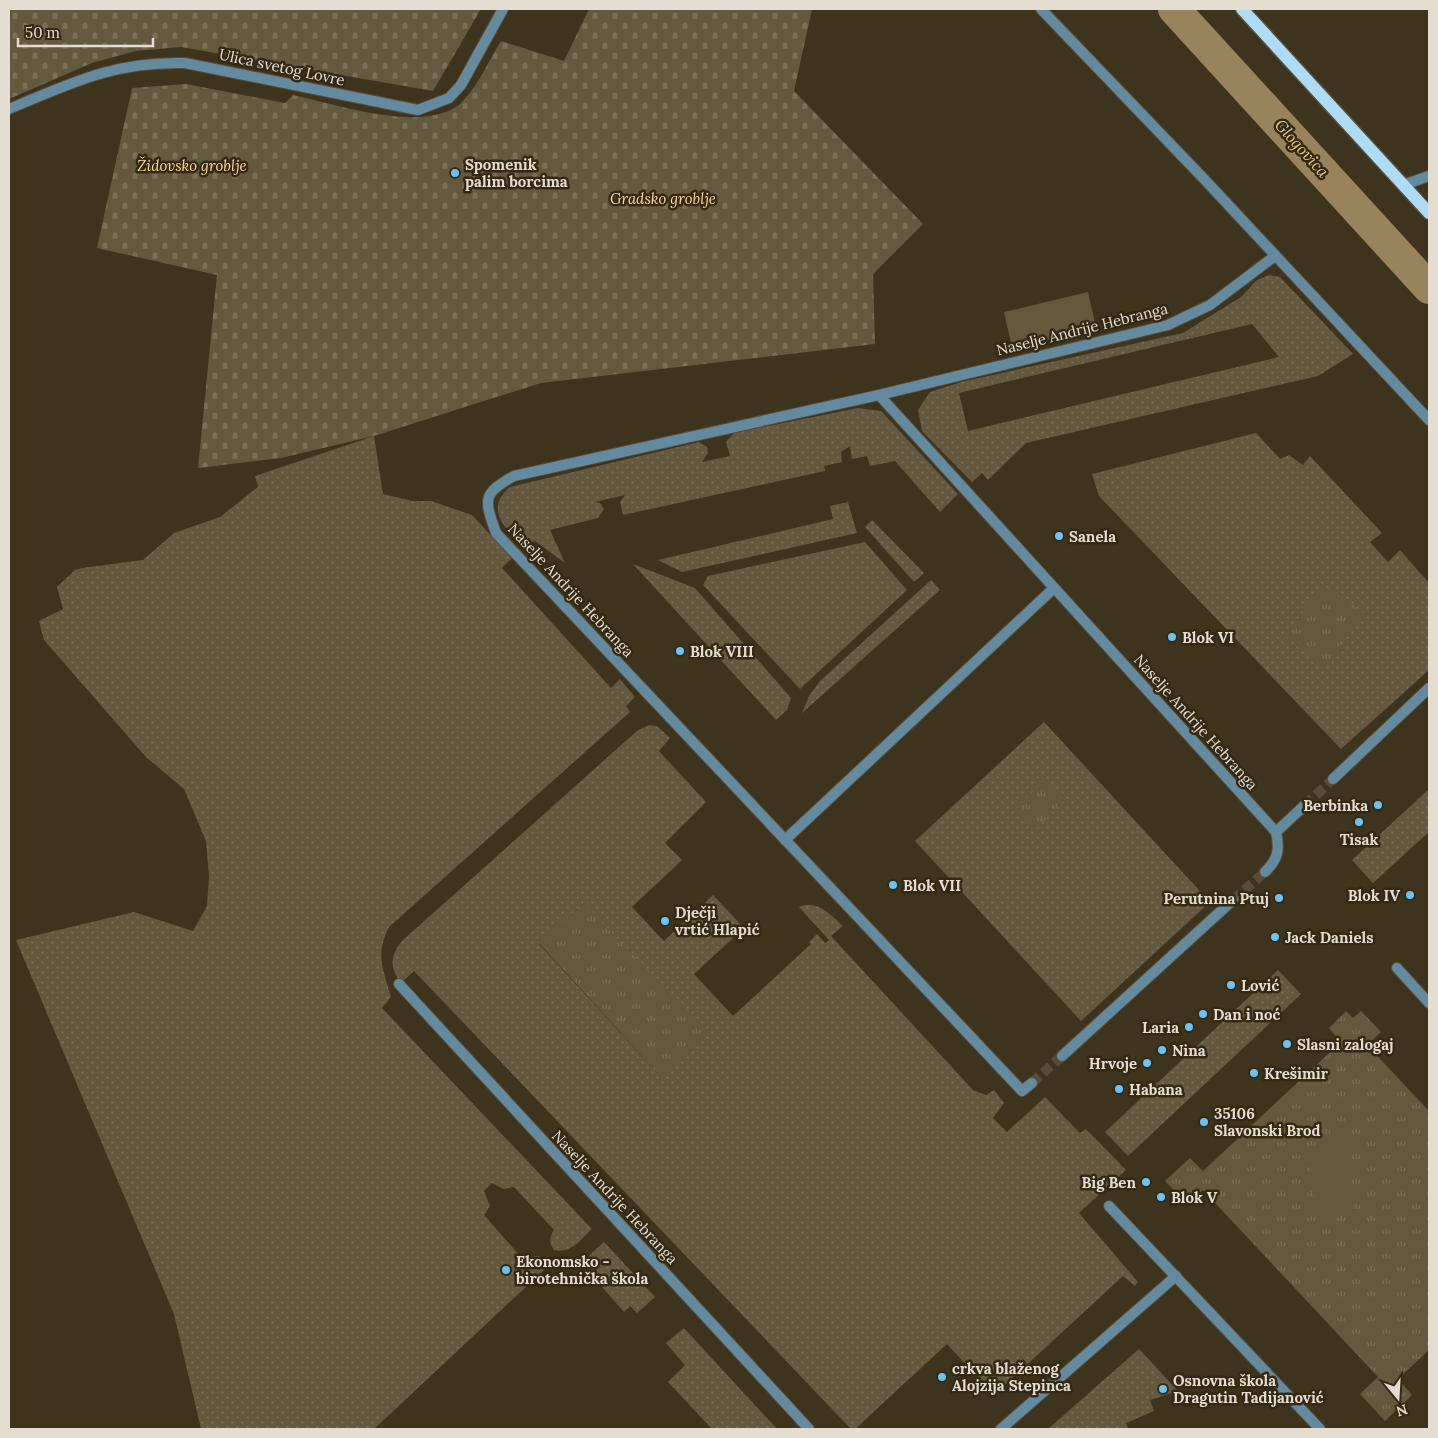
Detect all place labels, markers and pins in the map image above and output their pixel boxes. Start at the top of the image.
place label: Spomenik palim borcima [465,155,568,191]
marker: Spomenik palim borcima [449,167,461,179]
place label: Sanela [1069,527,1116,546]
marker: Sanela [1053,530,1065,542]
place label: Blok VI [1182,628,1234,647]
marker: Blok VI [1166,631,1178,643]
place label: Blok VIII [690,642,754,661]
marker: Blok VIII [674,645,686,657]
place label: Berbinka [1303,796,1368,815]
marker: Berbinka [1372,799,1384,811]
marker: Tisak [1353,816,1365,828]
place label: Tisak [1340,830,1378,849]
place label: Blok VII [903,876,961,895]
marker: Blok VII [887,879,899,891]
place label: Blok IV [1348,886,1400,905]
place label: Perutnina Ptuj [1164,889,1269,908]
marker: Blok IV [1404,889,1416,901]
marker: Perutnina Ptuj [1273,892,1285,904]
place label: Dječji vrtić Hlapić [675,903,760,939]
marker: Dječji vrtić Hlapić [659,915,671,927]
place label: Jack Daniels [1285,928,1373,947]
marker: Jack Daniels [1269,931,1281,943]
place label: Lović [1241,976,1279,995]
marker: Lović [1225,979,1237,991]
place label: Dan i noć [1213,1005,1281,1024]
marker: Dan i noć [1197,1008,1209,1020]
place label: Laria [1142,1018,1179,1037]
marker: Laria [1183,1021,1195,1033]
place label: Slasni zalogaj [1297,1035,1394,1054]
marker: Slasni zalogaj [1281,1038,1293,1050]
place label: Nina [1172,1041,1206,1060]
marker: Nina [1156,1044,1168,1056]
place label: Hrvoje [1089,1054,1137,1073]
marker: Hrvoje [1141,1057,1153,1069]
place label: Krešimir [1264,1064,1329,1083]
marker: Krešimir [1248,1067,1260,1079]
place label: Habana [1129,1080,1183,1099]
marker: Habana [1113,1083,1125,1095]
place label: 35106 Slavonski Brod [1214,1104,1321,1140]
marker: 35106 Slavonski Brod [1198,1116,1210,1128]
place label: Big Ben [1082,1173,1136,1192]
marker: Big Ben [1140,1176,1152,1188]
place label: Blok V [1171,1188,1218,1207]
marker: Blok V [1155,1191,1167,1203]
place label: Ekonomsko - birotehnička škola [515,1252,648,1288]
marker: Ekonomsko - birotehnička škola [500,1264,512,1276]
place label: crkva blaženog Alojzija Stepinca [952,1359,1071,1395]
marker: crkva blaženog Alojzija Stepinca [936,1371,948,1383]
place label: Osnovna škola Dragutin Tadijanović [1173,1371,1324,1407]
marker: Osnovna škola Dragutin Tadijanović [1157,1383,1169,1395]

